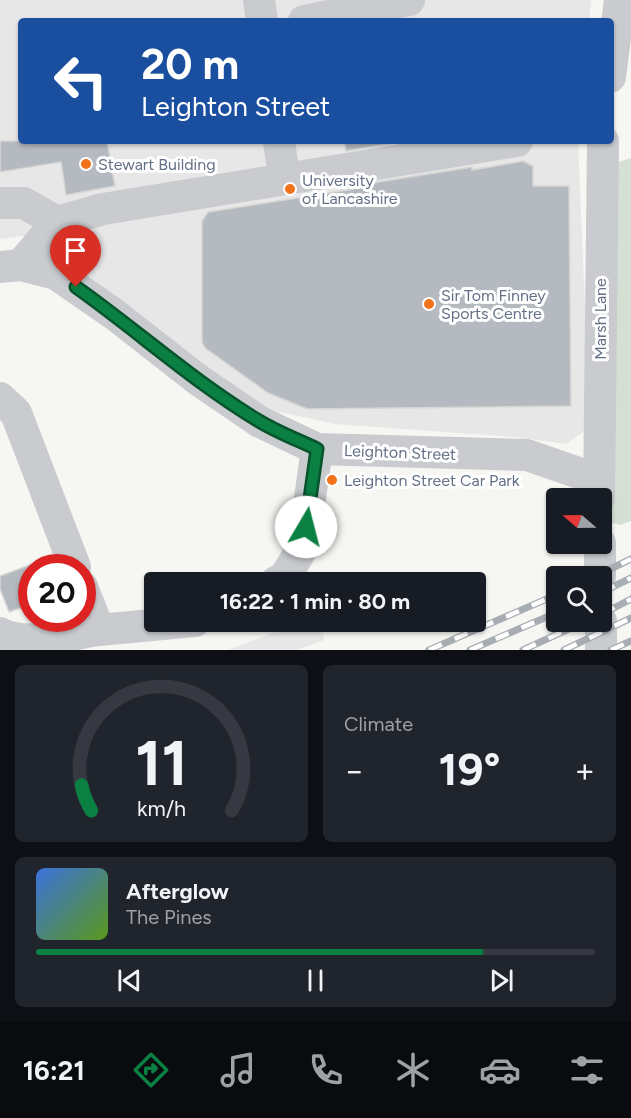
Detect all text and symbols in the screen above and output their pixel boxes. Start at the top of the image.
text: 20 m [141,39,239,90]
icon: left [42,42,120,120]
text: Leighton Street [141,90,330,123]
place label: Stewart Building [98,155,216,174]
marker: Stewart Building [79,157,93,171]
place label: University of Lancashire [302,171,398,208]
marker: University of Lancashire [283,182,297,196]
pin [50,225,101,287]
icon: arrive [59,234,92,267]
street label: Marsh Lane [591,278,610,360]
place label: Sir Tom Finney Sports Centre [441,286,546,323]
marker: Sir Tom Finney Sports Centre [422,297,436,311]
street label: Leighton Street [344,441,456,464]
place label: Leighton Street Car Park [344,471,520,490]
marker: Leighton Street Car Park [325,473,339,487]
north arrow [546,488,612,554]
map controls [546,488,612,632]
position arrow [274,495,338,559]
speed limit sign: 20 [18,554,96,632]
button: search [546,566,612,632]
text: 16:22 · 1 min · 80 m [220,588,410,615]
text: Climate [344,712,413,736]
text: 11 [135,726,188,801]
text: 19° [438,742,501,796]
text: − [344,751,365,790]
text: + [574,751,595,790]
text: km/h [137,796,186,821]
text: Afterglow [126,878,229,905]
text: The Pines [126,905,212,929]
icon: previous [113,964,146,997]
icon: pause [299,964,332,997]
icon: next [485,964,518,997]
icon: directions [130,1049,172,1091]
icon: music [217,1049,259,1091]
icon: phone [305,1049,347,1091]
icon: climate [392,1049,434,1091]
icon: car [479,1049,521,1091]
icon: filters [566,1049,608,1091]
text: 16:21 [23,1054,85,1087]

